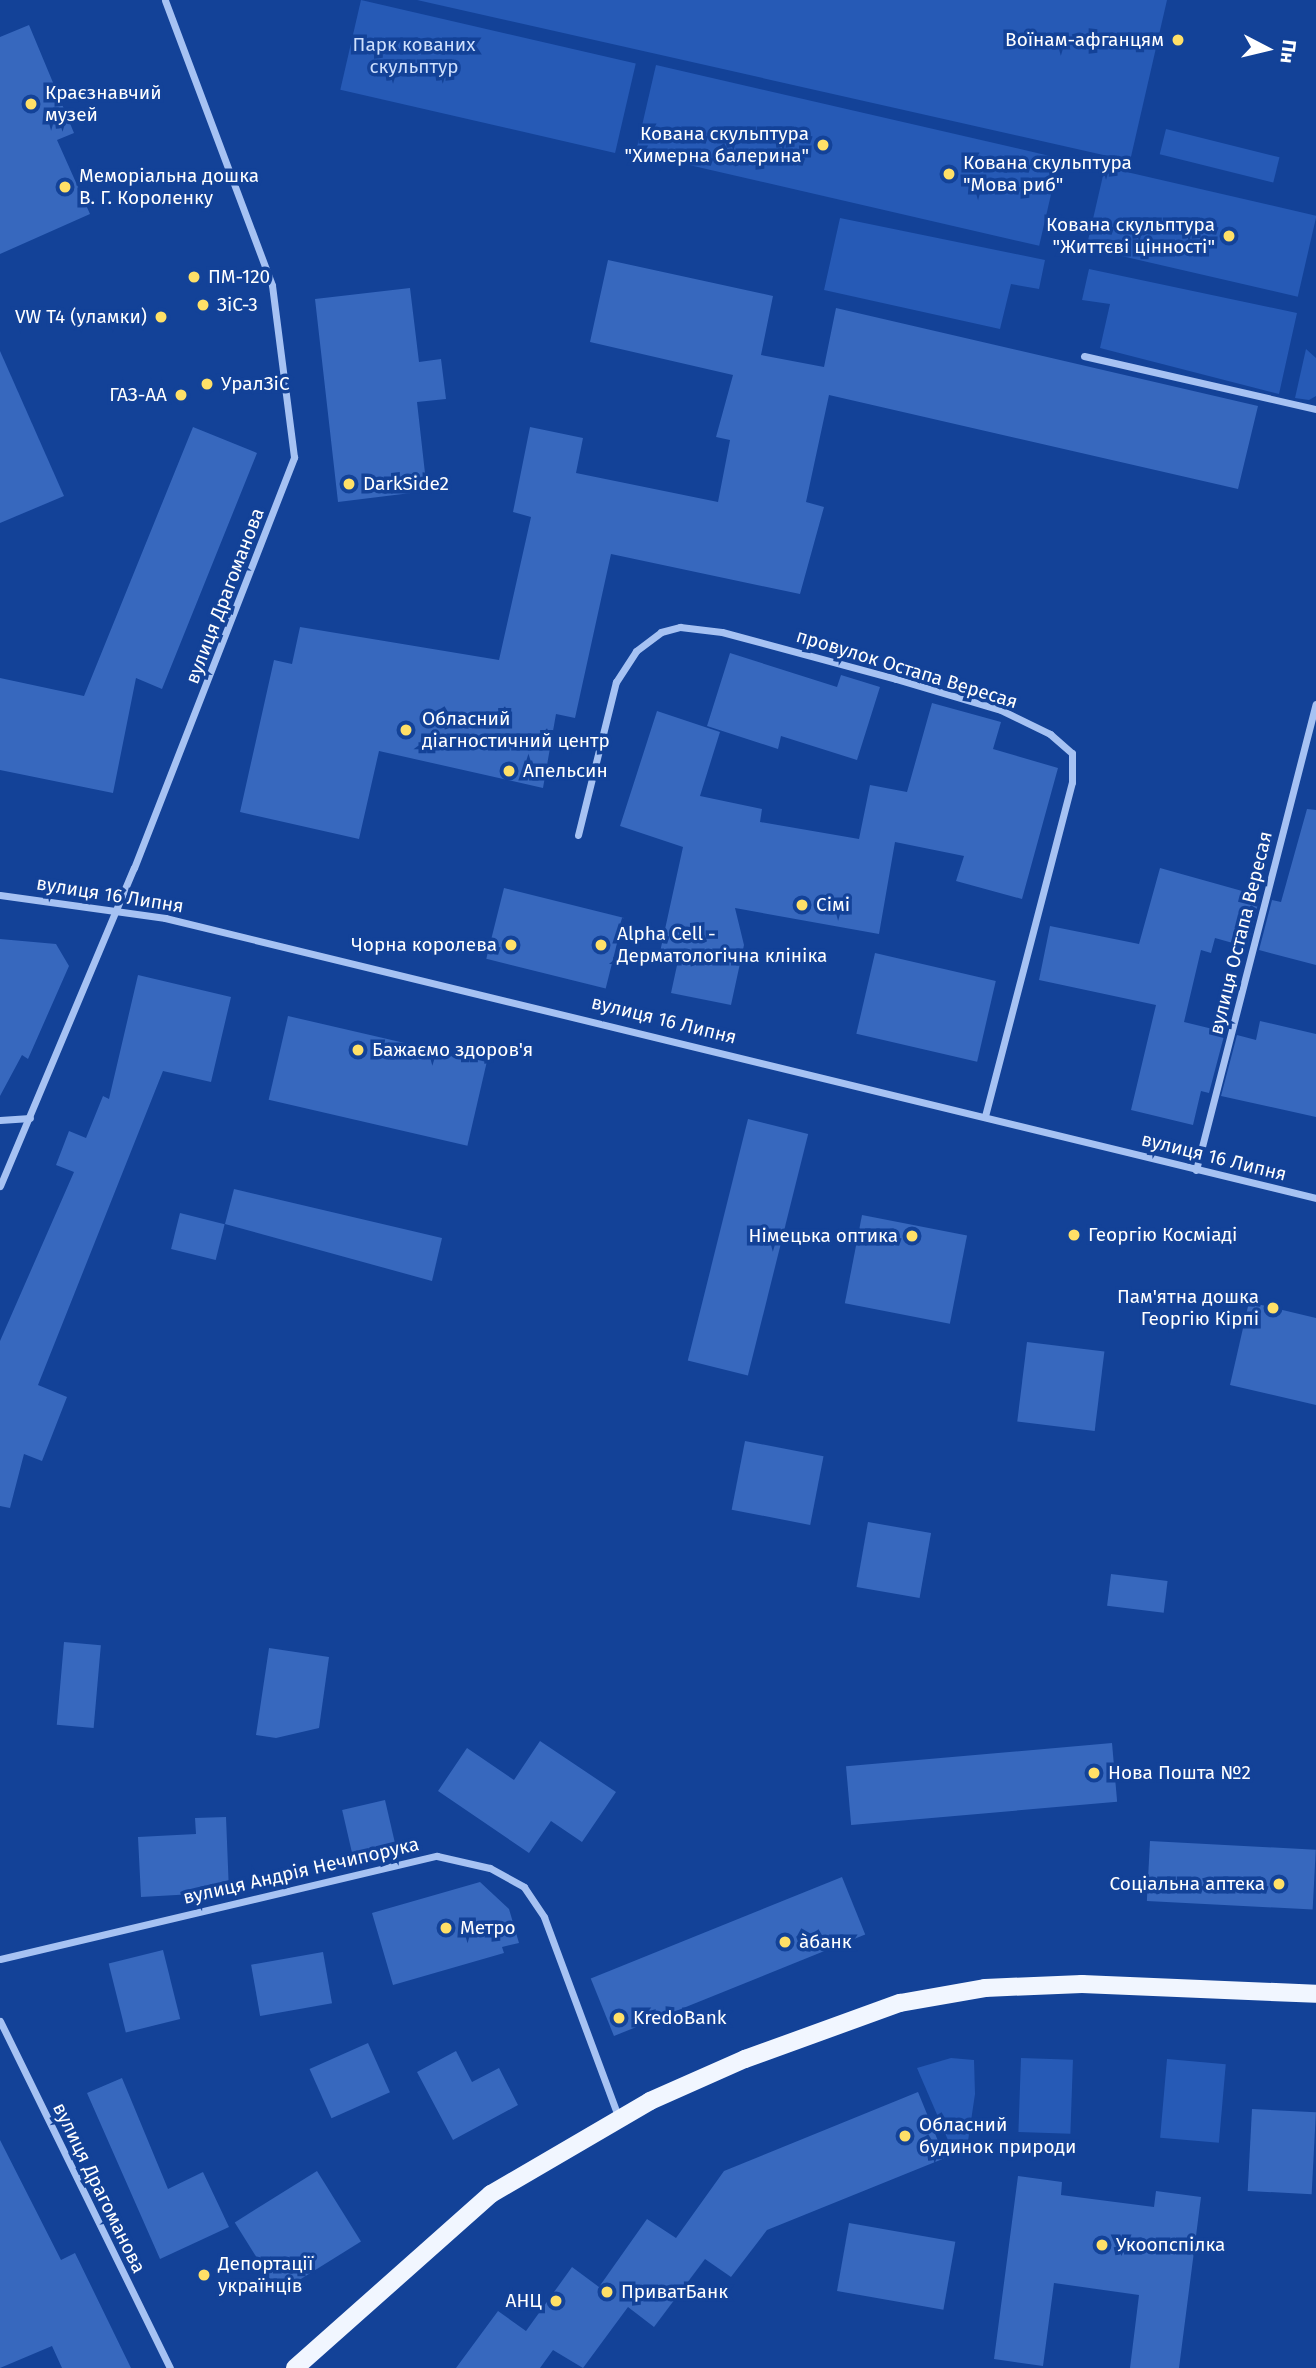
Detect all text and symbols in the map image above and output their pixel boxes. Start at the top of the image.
north arrow [1232,14,1302,84]
place label: Воїнам-афганцям [1005,29,1164,51]
marker: Воїнам-афганцям [1170,32,1186,48]
park label: Парк кованих скульптур [353,34,475,78]
text: Пн [1275,38,1301,65]
place label: Краєзнавчий музей [45,82,162,126]
marker: Краєзнавчий музей [23,96,39,112]
place label: Кована скульптура "Химерна балерина" [625,123,809,167]
marker: Кована скульптура "Химерна балерина" [815,137,831,153]
place label: Кована скульптура "Мова риб" [963,152,1132,196]
place label: Меморіальна дошка В. Г. Короленку [79,165,259,209]
marker: Кована скульптура "Мова риб" [941,166,957,182]
marker: Меморіальна дошка В. Г. Короленку [57,179,73,195]
place label: Кована скульптура "Життєві цінності" [1046,214,1215,258]
marker: Кована скульптура "Життєві цінності" [1221,228,1237,244]
place label: ПМ-120 [208,266,270,288]
marker: ПМ-120 [186,269,202,285]
place label: ЗіС-3 [217,294,258,316]
marker: ЗіС-3 [195,297,211,313]
place label: VW T4 (уламки) [15,306,147,328]
marker: VW T4 (уламки) [153,309,169,325]
place label: УралЗіС [221,373,290,395]
marker: УралЗіС [199,376,215,392]
place label: ГАЗ-АА [109,384,167,406]
marker: ГАЗ-АА [173,387,189,403]
place label: DarkSide2 [363,473,449,495]
marker: DarkSide2 [341,476,357,492]
street label: вулиця Драгоманова [181,505,269,687]
street label: провулок Остапа Вересая [794,624,1020,714]
place label: Обласний діагностичний центр [422,708,610,752]
marker: Обласний діагностичний центр [396,720,416,740]
place label: Апельсин [523,760,608,782]
marker: Апельсин [501,763,517,779]
street label: вулиця Остапа Вересая [1205,829,1277,1037]
street label: вулиця 16 Липня [35,872,185,918]
place label: Сімі [816,894,850,916]
marker: Сімі [794,897,810,913]
place label: Alpha Cell - Дерматологічна клініка [617,923,827,967]
place label: Чорна королева [351,934,497,956]
marker: Alpha Cell - Дерматологічна клініка [591,935,611,955]
marker: Чорна королева [503,937,519,953]
street label: вулиця 16 Липня [589,991,739,1049]
place label: Бажаємо здоров'я [372,1039,533,1061]
marker: Бажаємо здоров'я [350,1042,366,1058]
street label: вулиця 16 Липня [1139,1128,1289,1186]
place label: Георгію Косміаді [1088,1224,1237,1246]
place label: Німецька оптика [749,1225,898,1247]
marker: Георгію Косміаді [1066,1227,1082,1243]
marker: Німецька оптика [904,1228,920,1244]
place label: Пам'ятна дошка Георгію Кірпі [1117,1286,1259,1330]
marker: Пам'ятна дошка Георгію Кірпі [1265,1300,1281,1316]
place label: Нова Пошта №2 [1108,1762,1251,1784]
marker: Нова Пошта №2 [1086,1765,1102,1781]
street label: вулиця Андрія Нечипорука [181,1833,421,1909]
place label: Соціальна аптека [1110,1873,1265,1895]
marker: Соціальна аптека [1271,1876,1287,1892]
place label: Метро [460,1917,516,1939]
marker: Метро [438,1920,454,1936]
place label: а̀банк [799,1931,852,1953]
marker: а̀банк [777,1934,793,1950]
place label: KredoBank [633,2007,727,2029]
marker: KredoBank [611,2010,627,2026]
street label: вулиця Драгоманова [48,2099,150,2277]
place label: Обласний будинок природи [919,2114,1076,2158]
marker: Обласний будинок природи [897,2128,913,2144]
place label: Укоопспілка [1116,2234,1225,2256]
marker: Укоопспілка [1094,2237,1110,2253]
place label: Депортації українців [218,2253,313,2297]
marker: Депортації українців [196,2267,212,2283]
place label: ПриватБанк [621,2281,728,2303]
marker: ПриватБанк [599,2284,615,2300]
place label: АНЦ [506,2290,542,2312]
marker: АНЦ [548,2293,564,2309]

